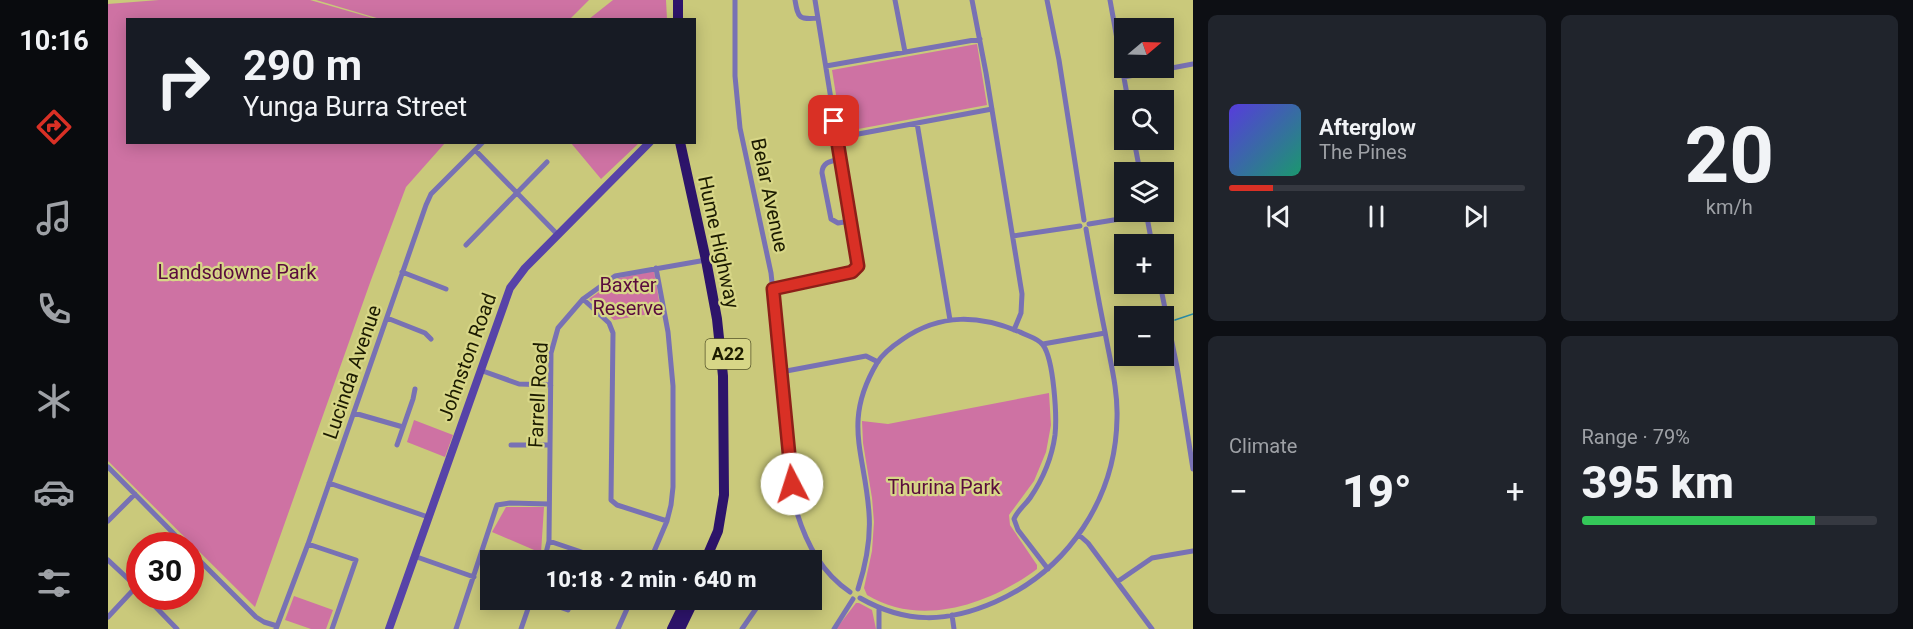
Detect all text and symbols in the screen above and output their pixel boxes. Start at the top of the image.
north arrow [1114,18,1174,78]
map controls [1114,18,1174,366]
text: 10:16 [19,25,89,57]
text: 290 m [243,41,362,90]
icon: right [144,42,222,120]
button: search [1114,90,1174,150]
text: Yunga Burra Street [243,91,467,123]
pin [808,95,859,146]
icon: arrive [817,104,850,137]
icon: directions [33,106,75,148]
text: 20 [1684,110,1774,201]
text: Afterglow [1319,115,1416,140]
street label: Belar Avenue [746,136,794,254]
text: The Pines [1319,140,1407,164]
button: layers [1114,162,1174,222]
street label: Hume Highway [693,173,745,311]
text: km/h [1706,195,1753,219]
icon: music [33,197,75,239]
icon: previous [1262,200,1295,233]
icon: pause [1360,200,1393,233]
icon: next [1459,200,1492,233]
button: + [1114,234,1174,294]
park label: Landsdowne Park [158,260,317,284]
park label: Baxter Reserve [593,273,663,320]
icon: phone [33,288,75,330]
street label: Johnston Road [433,290,501,424]
street label: Lucinda Avenue [318,302,386,442]
button: − [1114,306,1174,366]
road number: A22 [706,339,750,369]
street label: Farrell Road [523,341,553,449]
icon: climate [33,380,75,422]
text: Range · 79% [1582,425,1690,449]
text: Climate [1229,434,1297,458]
position arrow [760,452,824,516]
text: 395 km [1582,456,1734,509]
text: 19° [1342,465,1412,518]
icon: car [33,471,75,513]
text: − [1229,472,1248,511]
text: + [1506,472,1525,511]
park label: Thurina Park [888,475,1001,499]
speed limit sign: 30 [126,532,204,610]
icon: filters [33,562,75,604]
text: 10:18 · 2 min · 640 m [546,567,756,592]

